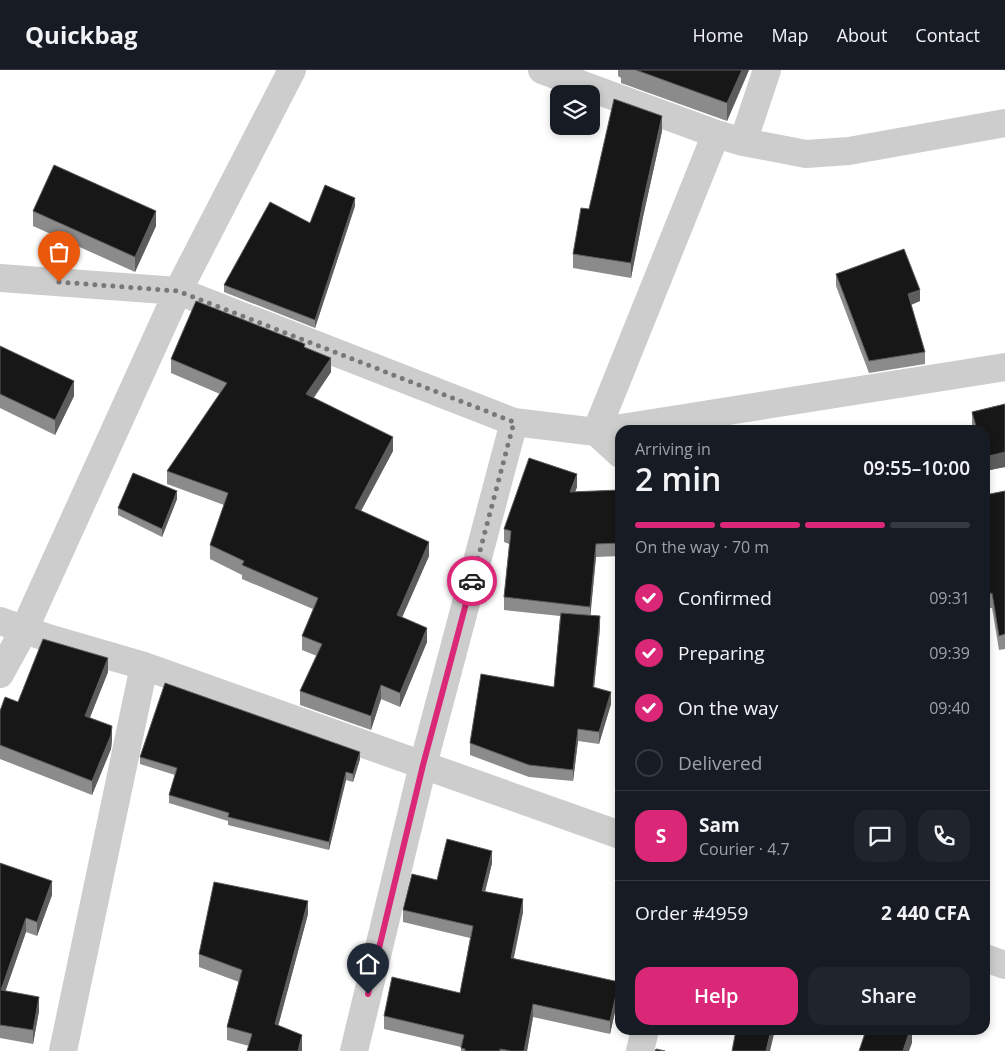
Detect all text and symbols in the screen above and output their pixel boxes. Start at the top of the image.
text: Quickbag [25,18,138,51]
text: Home [693,23,743,47]
text: Map [771,23,809,47]
text: About [837,23,887,47]
text: Contact [915,23,980,47]
map controls [550,85,600,135]
button: layers [550,85,600,135]
pin [38,231,80,282]
icon: bag [45,238,73,266]
text: Arriving in [635,438,711,460]
text: 09:55–10:00 [863,455,970,481]
text: 2 min [635,457,721,500]
text: On the way · 70 m [635,536,769,558]
courier [447,556,497,606]
icon: car [458,567,486,595]
icon: check [635,584,663,612]
text: Confirmed [678,585,772,611]
text: 09:31 [929,587,970,609]
icon: check [635,639,663,667]
text: Preparing [678,640,765,666]
text: 09:39 [929,642,970,664]
icon: check [635,694,663,722]
text: On the way [678,695,778,721]
text: 09:40 [929,697,970,719]
text: Delivered [678,750,762,776]
button: chat [854,810,906,862]
button: phone [918,810,970,862]
text: Sam [699,812,740,838]
text: S [656,823,666,849]
text: Courier · 4.7 [699,838,790,860]
text: Order #4959 [635,900,748,926]
text: 2 440 CFA [881,900,970,926]
pin [347,943,389,994]
icon: home [354,950,382,978]
button: Help [635,967,798,1025]
button: Share [808,967,970,1025]

